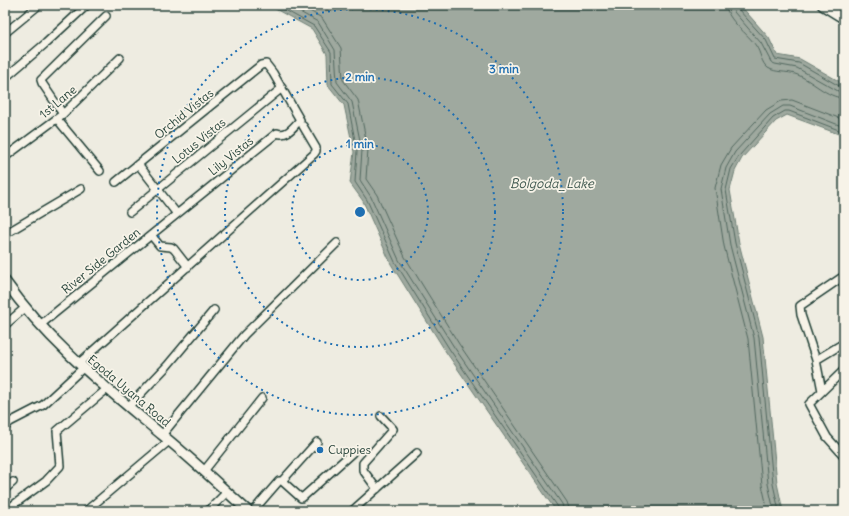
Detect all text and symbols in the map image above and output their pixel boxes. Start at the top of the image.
text: 3 min [489,61,519,76]
text: 2 min [345,69,375,84]
street label: 1st Lane [36,82,79,121]
street label: Orchid Vistas [151,85,216,142]
street label: Lotus Vistas [169,115,228,167]
street label: Lily Vistas [205,133,256,178]
text: 1 min [346,136,374,151]
water label: Bolgoda_Lake [510,175,595,192]
centre of rings [353,205,367,219]
street label: River Side Garden [58,224,143,297]
street label: Egoda Uyana Road [85,352,174,430]
place label: Cuppies [328,442,371,457]
marker: Cuppies [315,445,325,455]

